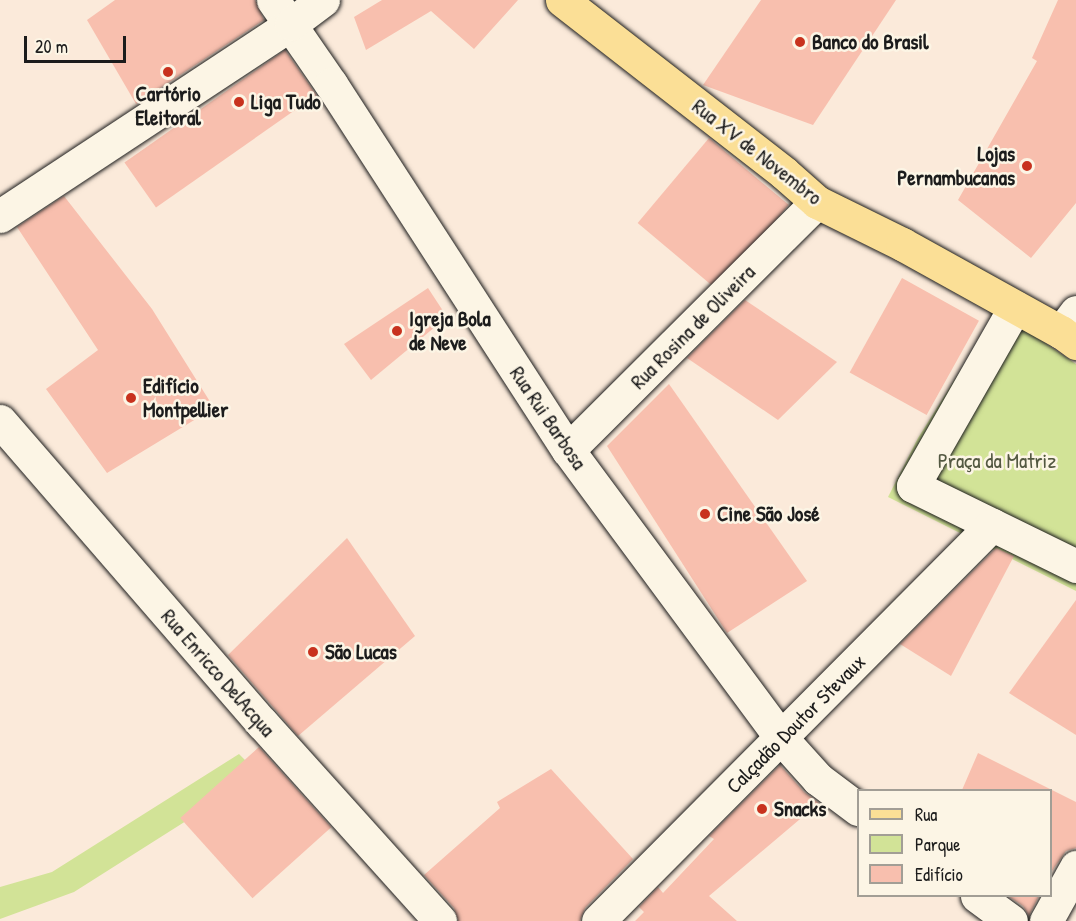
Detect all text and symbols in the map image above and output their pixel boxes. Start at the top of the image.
scale bar [27,24,129,62]
place label: Banco do Brasil [812,29,929,55]
text: 20 m [35,34,68,59]
marker: Banco do Brasil [793,35,807,49]
marker: Cartório Eleitoral [161,65,175,79]
place label: Cartório Eleitoral [135,81,201,131]
place label: Liga Tudo [251,89,321,115]
street label: Rua XV de Novembro [687,94,827,210]
marker: Liga Tudo [232,95,246,109]
place label: Lojas Pernambucanas [897,141,1015,191]
marker: Lojas Pernambucanas [1020,159,1034,173]
street label: Rua Rosina de Oliveira [626,260,760,394]
place label: Igreja Bola de Neve [409,306,491,356]
marker: Igreja Bola de Neve [390,324,404,338]
street label: Rua Rui Barbosa [504,362,592,474]
place label: Edifício Montpellier [143,373,228,423]
marker: Edifício Montpellier [124,391,138,405]
park label: Praça da Matriz [938,448,1056,474]
place label: Cine São José [717,501,820,527]
marker: Cine São José [698,507,712,521]
street label: Rua Enricco DelAcqua [156,604,280,742]
place label: São Lucas [325,639,397,665]
marker: São Lucas [306,645,320,659]
street label: Calçadão Doutor Stevaux [721,649,871,799]
legend [857,789,1052,897]
place label: Snacks [774,796,826,822]
marker: Snacks [755,802,769,816]
text: Rua [915,802,937,827]
text: Parque [915,832,960,857]
text: Edifício [915,862,963,887]

